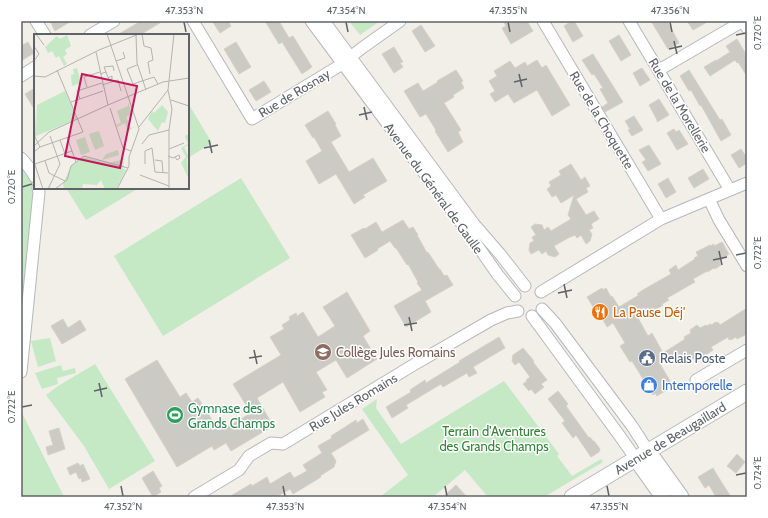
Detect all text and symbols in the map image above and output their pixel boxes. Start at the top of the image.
text: 47.353°N [165,4,203,17]
text: 47.354°N [327,4,365,17]
text: 47.355°N [489,4,527,17]
text: 47.356°N [651,4,689,17]
text: 0.720°E [751,15,764,50]
inset map [34,34,189,189]
street label: Rue de la Morellerie [645,55,715,155]
street label: Rue de Rosnay [255,65,333,121]
street label: Rue de la Choquette [566,68,638,172]
street label: Avenue du Général de Gaulle [381,119,487,257]
text: 0.720°E [5,169,18,204]
text: 0.722°E [751,236,764,269]
restaurant icon: La Pause Déj' [590,302,610,322]
place label: La Pause Déj' [613,304,685,321]
school or university icon: Collège Jules Romains [313,342,333,362]
place label: Collège Jules Romains [336,344,456,360]
public building icon: Relais Poste [637,348,657,368]
place label: Relais Poste [660,350,726,366]
street label: Rue Jules Romains [306,369,400,435]
shop icon: Intemporelle [639,375,659,395]
place label: Intemporelle [662,377,733,393]
text: 0.722°E [5,390,18,423]
street label: Avenue de Beaugaillard [611,398,729,478]
place label: Gymnase des Grands Champs [188,400,276,431]
sports icon: Gymnase des Grands Champs [165,405,185,425]
park label: Terrain d’Aventures des Grands Champs [439,423,549,454]
text: 0.724°E [751,456,764,490]
text: 47.352°N [104,500,142,513]
text: 47.353°N [266,500,304,513]
text: 47.354°N [428,500,466,513]
text: 47.355°N [590,500,628,513]

